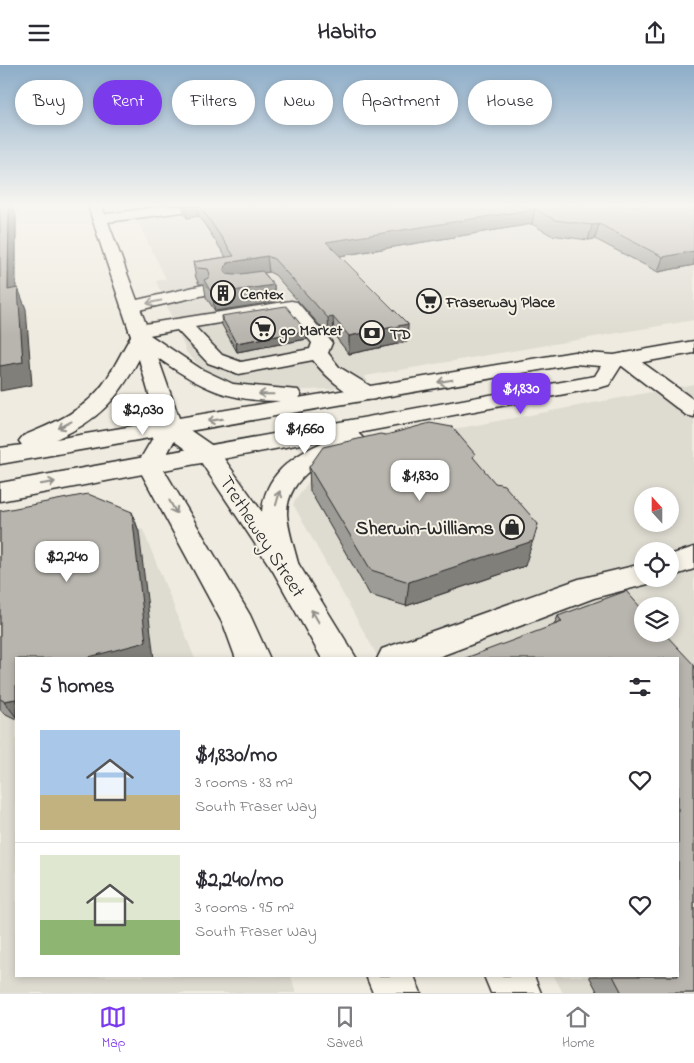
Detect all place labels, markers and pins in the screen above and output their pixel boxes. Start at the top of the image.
building icon: Centex [210,280,236,306]
place label: Centex [240,283,284,307]
supermarket icon: Fraserway Place [416,288,442,314]
place label: Fraserway Place [445,291,556,316]
supermarket icon: go Market [250,316,276,342]
place label: go Market [279,319,343,344]
bank icon: TD [359,320,385,346]
place label: TD [390,323,411,347]
pin: $1,830 [480,373,562,415]
pin: $2,030 [102,393,184,436]
pin: $1,660 [264,413,346,455]
pin: $1,830 [379,459,461,502]
shop icon: Sherwin-Williams [499,514,525,540]
place label: Sherwin-Williams [356,515,494,544]
pin: $2,240 [26,541,108,583]

